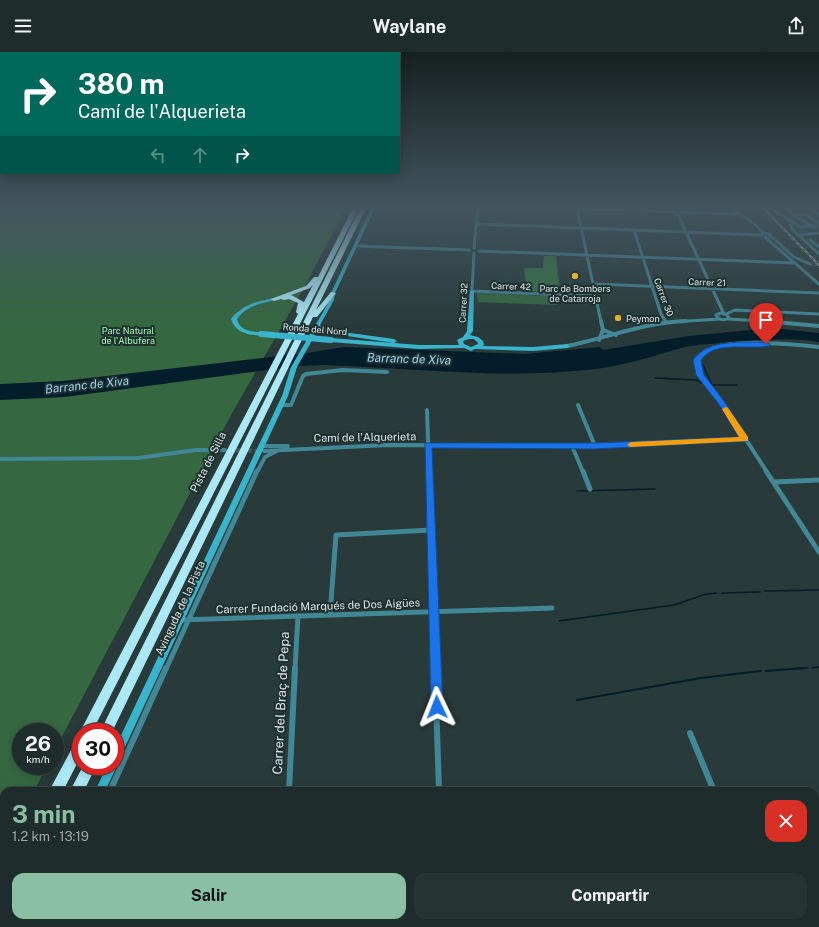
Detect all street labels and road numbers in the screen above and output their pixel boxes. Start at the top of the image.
street label: Carrer 30 [652,276,676,318]
street label: Carrer 21 [688,276,726,288]
street label: Carrer 42 [491,280,531,292]
street label: Carrer 32 [456,283,470,323]
street label: Ronda del Nord [282,321,348,337]
street label: Pista de Silla [188,430,228,494]
street label: Camí de l'Alquerieta [314,430,416,444]
street label: Avinguda de la Pista [153,559,207,657]
street label: Carrer Fundació Marqués de Dos Aigües [216,596,421,616]
street label: Carrer del Braç de Pepa [270,631,292,775]

